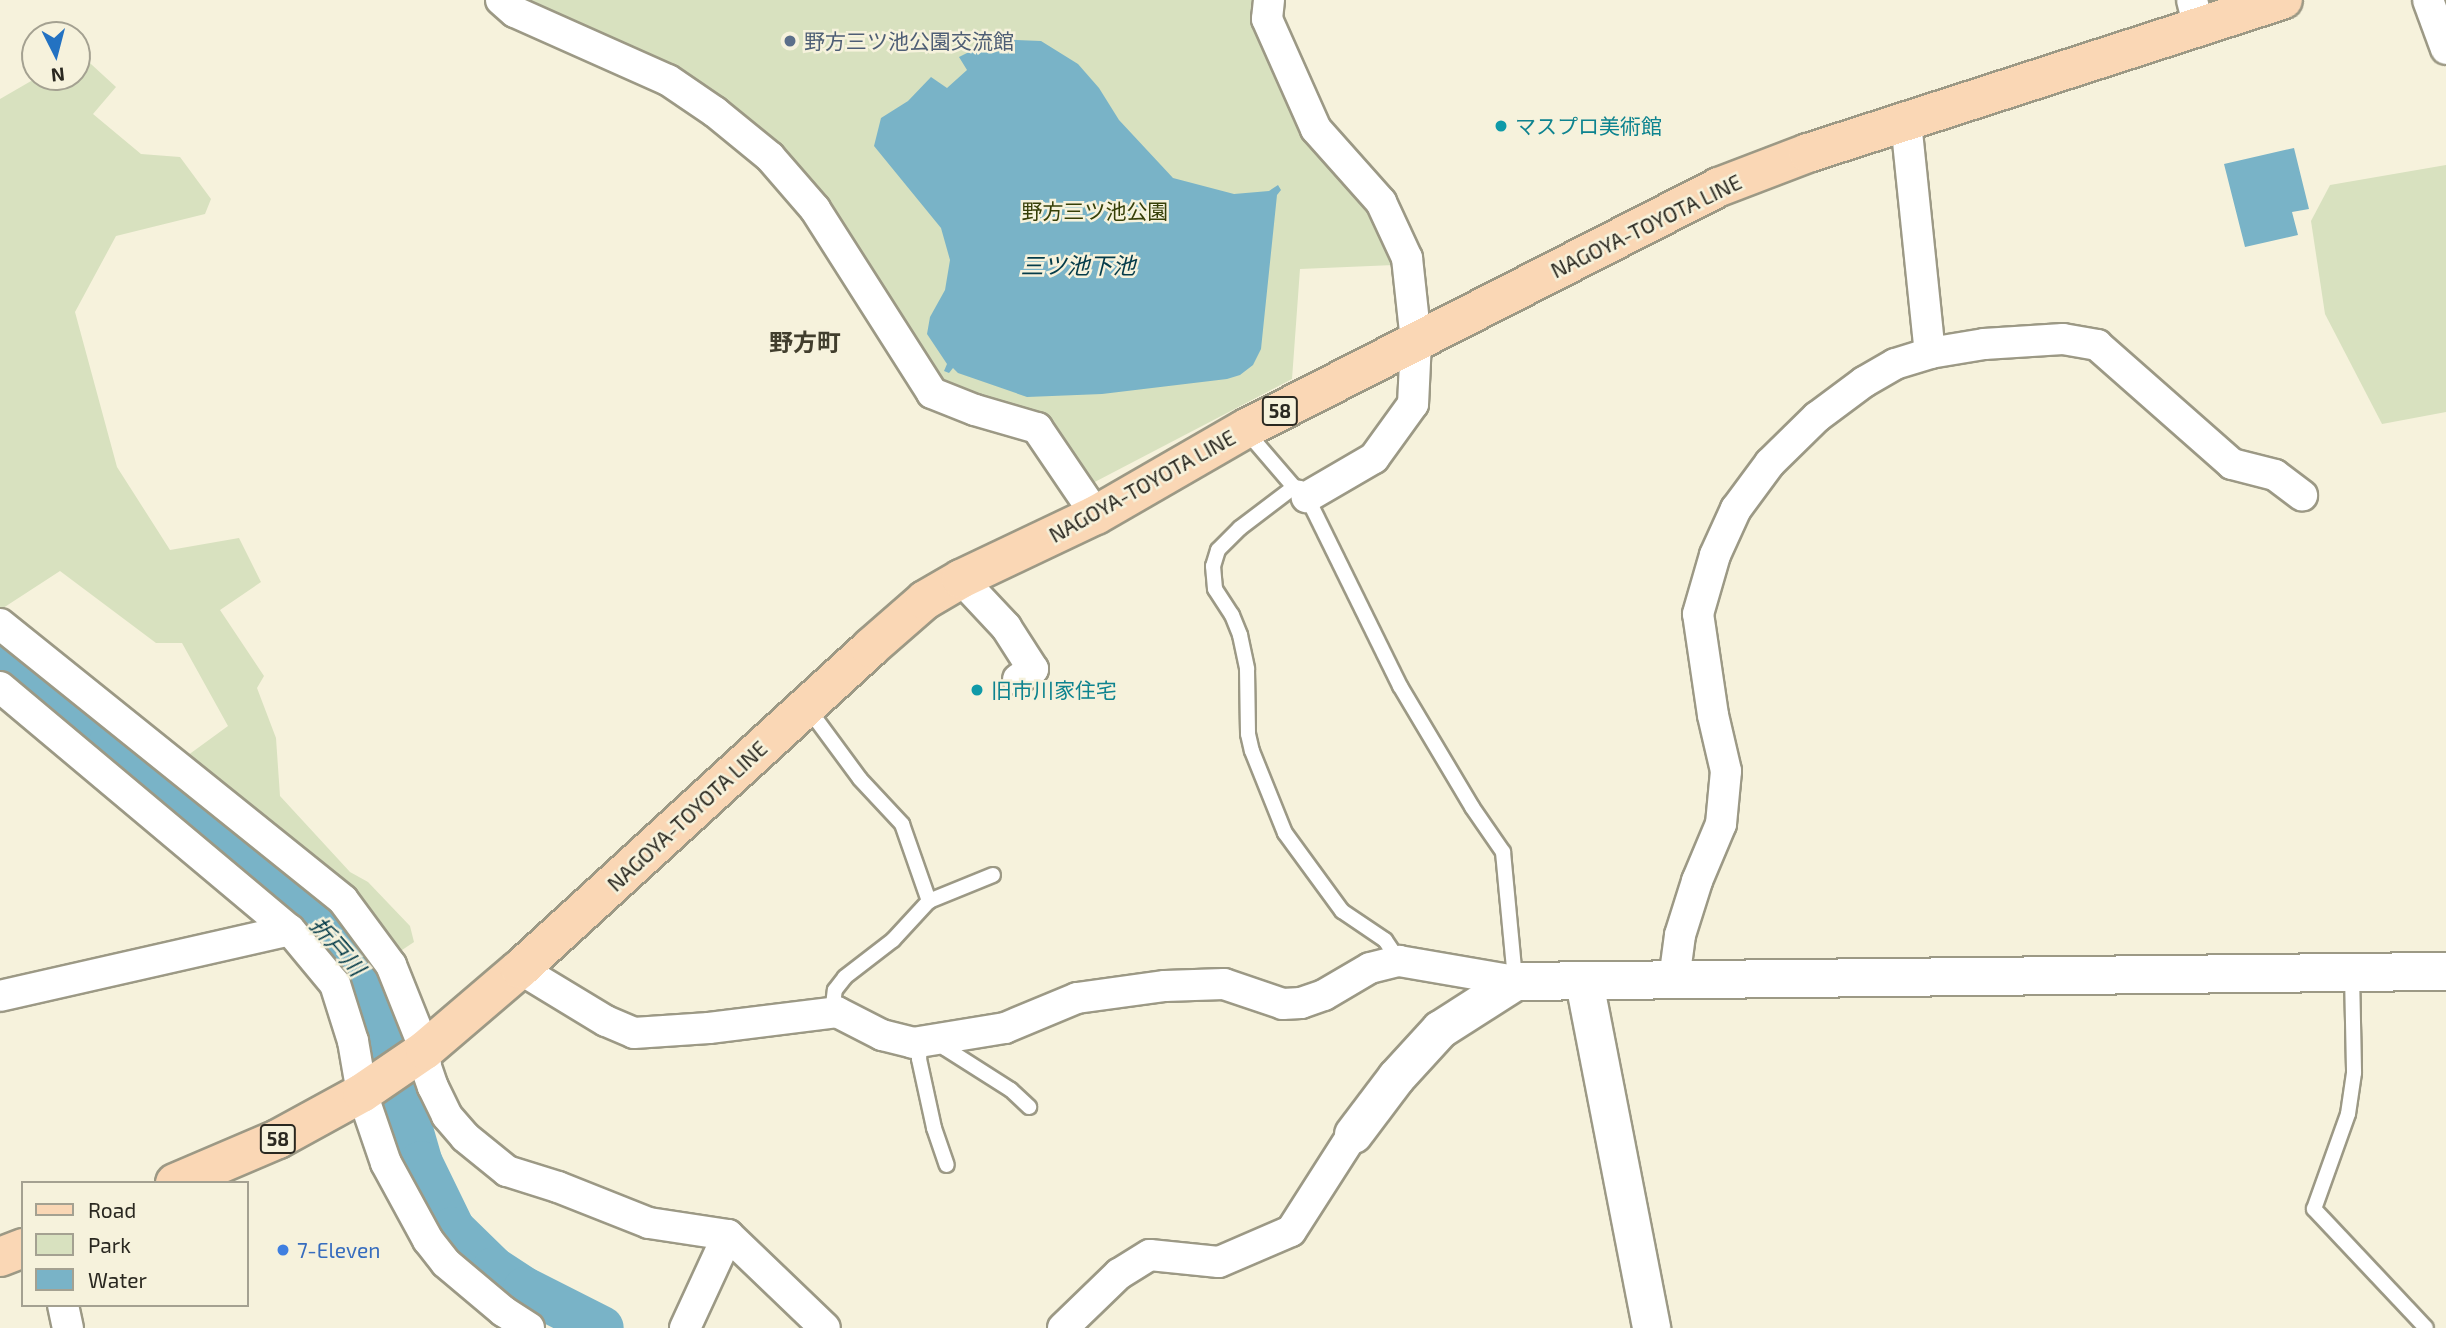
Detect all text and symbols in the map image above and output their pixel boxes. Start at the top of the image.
north arrow [21,21,91,91]
place label: 野方三ツ池公園交流館 [804,28,1014,54]
marker: 野方三ツ池公園交流館 [782,33,798,49]
text: N [50,63,66,88]
place label: マスプロ美術館 [1515,113,1662,139]
marker: マスプロ美術館 [1493,118,1509,134]
street label: NAGOYA-TOYOTA LINE [1546,169,1746,283]
park label: 野方三ツ池公園 [1022,198,1168,224]
water label: 三ツ池下池 [1021,251,1135,279]
district label: 野方町 [769,328,841,356]
road number: 58 [1261,396,1299,426]
street label: NAGOYA-TOYOTA LINE [1044,424,1240,548]
place label: 旧市川家住宅 [991,677,1117,703]
marker: 旧市川家住宅 [969,682,985,698]
street label: NAGOYA-TOYOTA LINE [602,735,772,897]
water label: 折戸川 [305,911,371,981]
road number: 58 [259,1124,297,1154]
legend [21,1181,248,1307]
text: Road [88,1197,136,1222]
text: Park [88,1232,131,1257]
place label: 7-Eleven [297,1237,380,1263]
marker: 7-Eleven [275,1242,291,1258]
text: Water [88,1267,147,1292]

